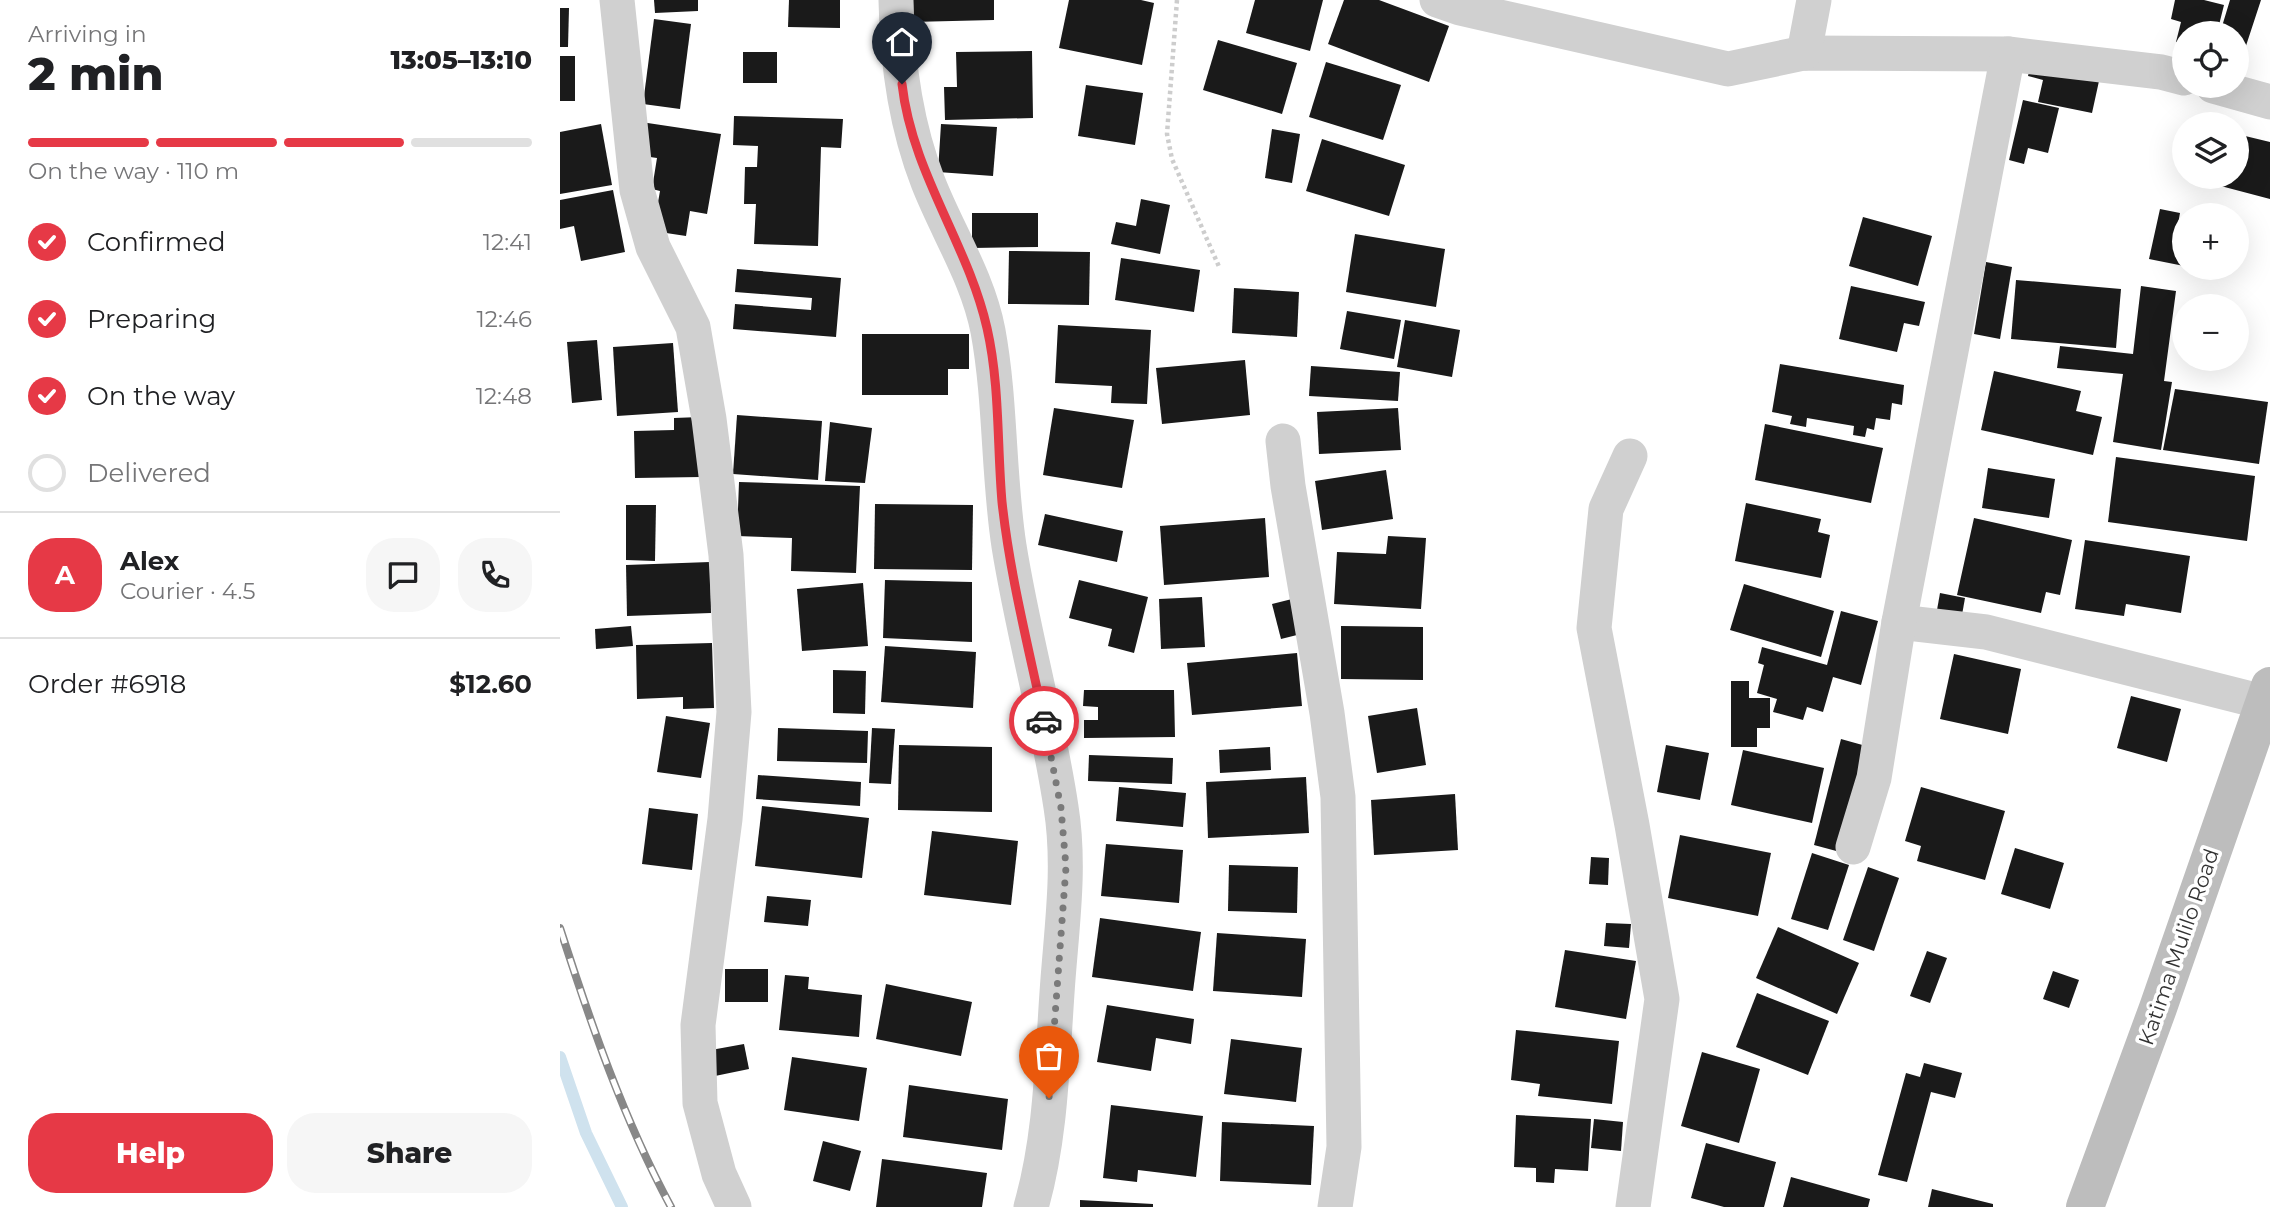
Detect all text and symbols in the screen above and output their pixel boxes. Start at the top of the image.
pin [872,12.0,932,84]
text: Arriving in [28,20,147,48]
map controls [2172,21,2249,371]
button: locate [2172,21,2249,98]
icon: home [883,23,921,61]
text: 13:05–13:10 [391,44,532,76]
text: 2 min [28,45,163,102]
button: layers [2172,112,2249,189]
text: On the way · 110 m [28,157,239,185]
button: + [2172,203,2249,280]
icon: check [28,223,66,261]
text: Confirmed [87,226,226,258]
text: 12:41 [483,228,532,256]
button: − [2172,294,2249,371]
icon: check [28,300,66,338]
text: Preparing [87,303,216,335]
text: 12:46 [477,305,532,333]
icon: check [28,377,66,415]
text: On the way [87,380,235,412]
text: 12:48 [476,382,532,410]
text: Delivered [87,457,211,489]
button: chat [366,538,440,612]
button: phone [458,538,532,612]
text: Alex [120,545,179,577]
text: A [55,559,75,591]
text: Courier · 4.5 [120,577,255,605]
text: Order #6918 [28,668,186,700]
text: $12.60 [449,668,532,700]
courier [1009,686,1079,756]
icon: car [1025,702,1063,740]
street label: Katima Mulilo Road [2133,845,2224,1048]
pin [1019,1026,1079,1098]
icon: bag [1030,1037,1068,1075]
button: Help [28,1113,273,1193]
button: Share [287,1113,532,1193]

